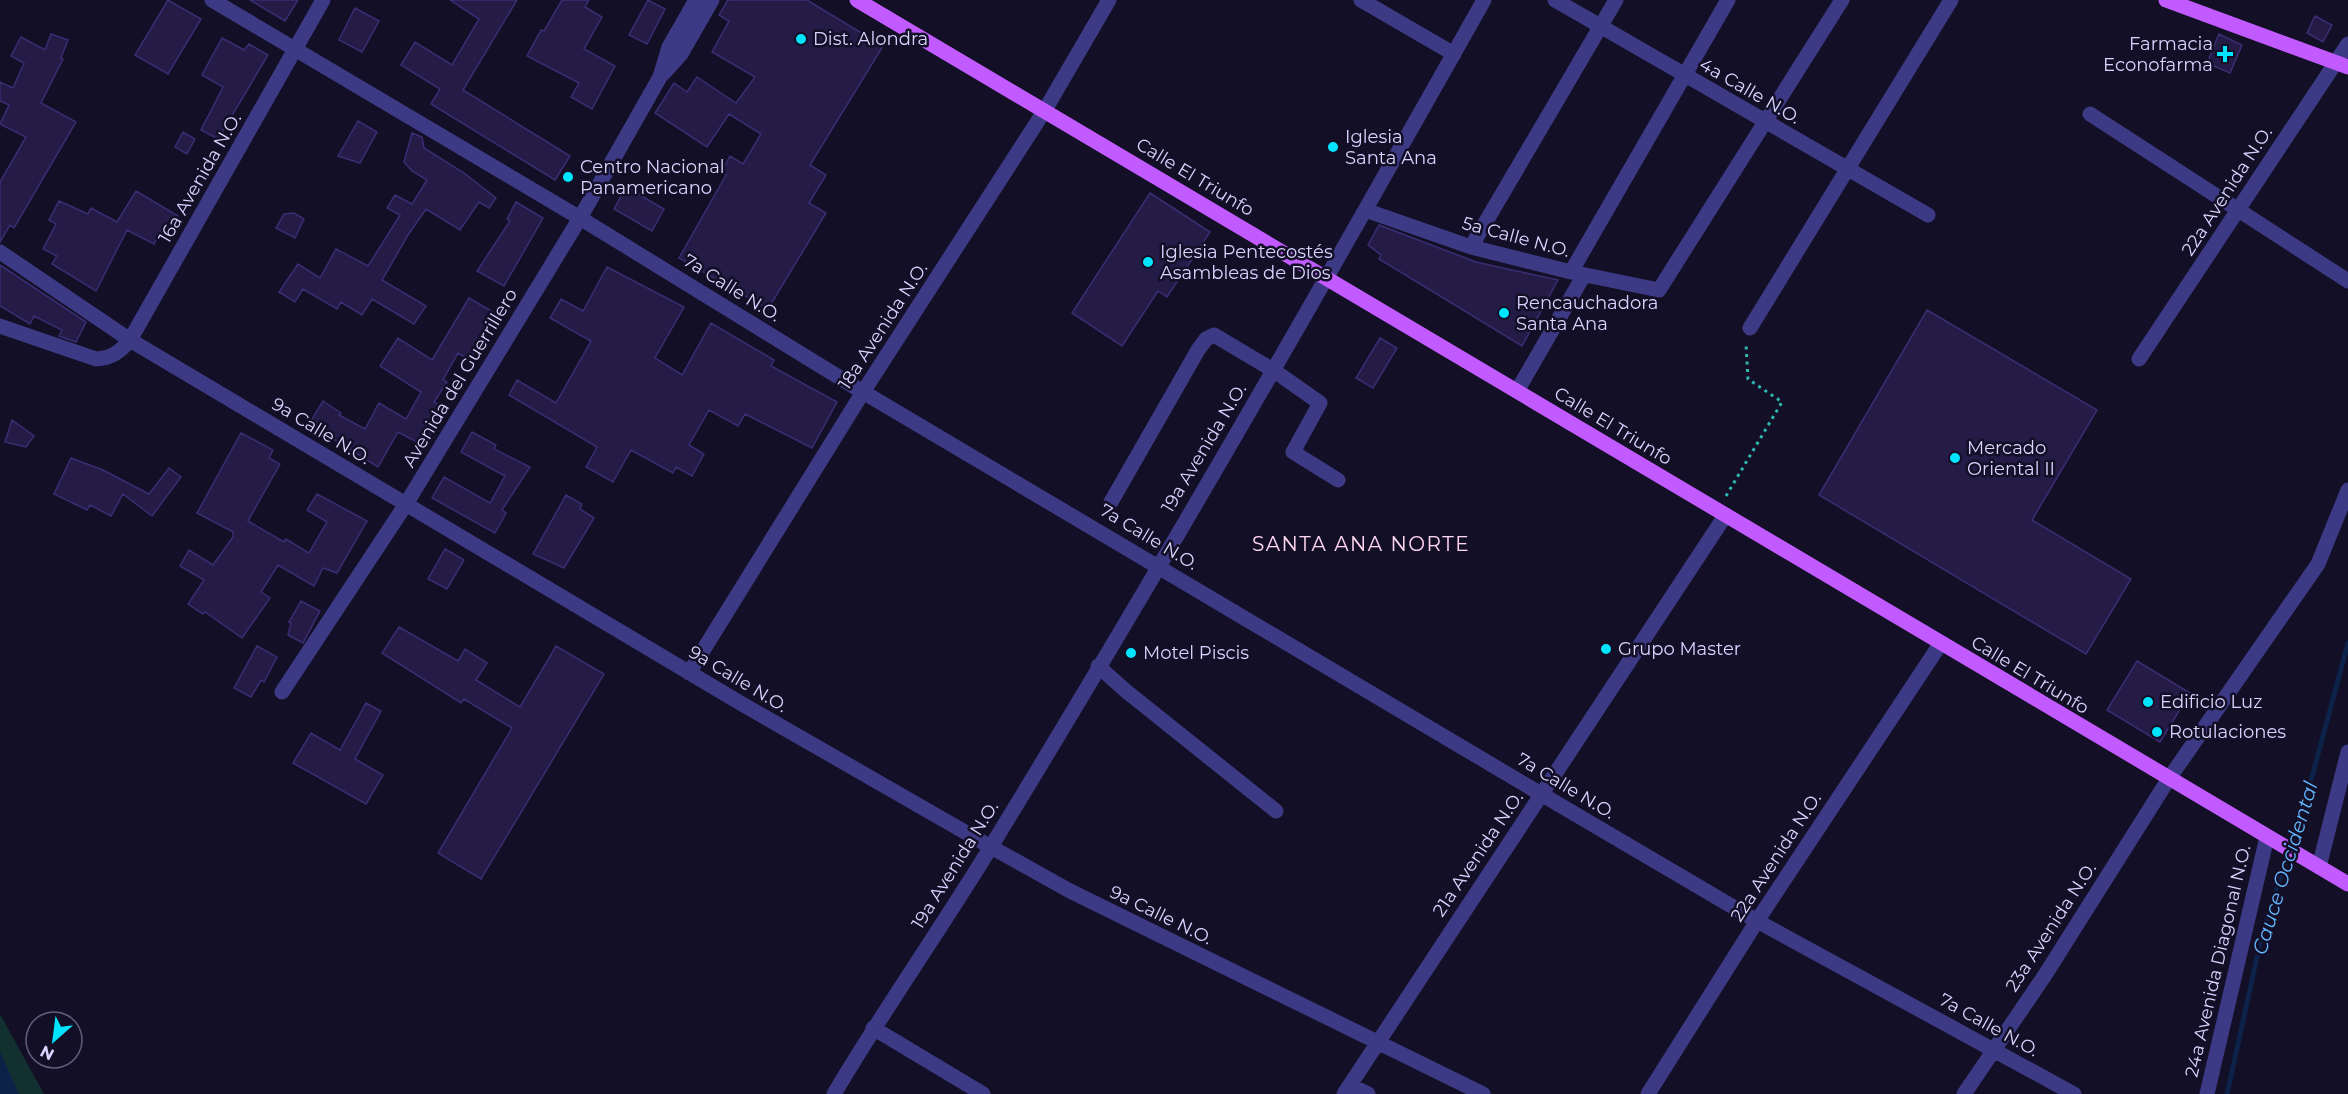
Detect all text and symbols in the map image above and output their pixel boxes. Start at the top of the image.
place label: Dist. Alondra [813,28,928,50]
marker: Dist. Alondra [794,32,808,46]
place label: Farmacia Econofarma [2103,33,2213,76]
marker: Farmacia Econofarma [2218,47,2232,61]
street label: 4a Calle N.O. [1696,53,1804,129]
street label: 16a Avenida N.O. [154,109,246,247]
street label: 22a Avenida N.O. [2177,122,2277,260]
place label: Iglesia Santa Ana [1345,126,1437,169]
street label: Calle El Triunfo [1132,133,1258,221]
marker: Iglesia Santa Ana [1326,140,1340,154]
place label: Centro Nacional Panamericano [580,156,725,199]
marker: Centro Nacional Panamericano [561,170,575,184]
street label: 5a Calle N.O. [1460,212,1572,262]
place label: Iglesia Pentecostés Asambleas de Dios [1160,241,1333,284]
street label: 7a Calle N.O. [679,249,785,327]
marker: Iglesia Pentecostés Asambleas de Dios [1141,255,1155,269]
street label: 18a Avenida N.O. [834,258,932,394]
street label: Avenida del Guerrillero [398,285,522,471]
place label: Rencauchadora Santa Ana [1516,292,1658,335]
marker: Rencauchadora Santa Ana [1497,306,1511,320]
street label: 19a Avenida N.O. [1157,379,1251,517]
street label: Calle El Triunfo [1550,382,1676,470]
street label: 9a Calle N.O. [268,393,374,469]
place label: Mercado Oriental II [1967,437,2055,480]
marker: Mercado Oriental II [1948,451,1962,465]
street label: 7a Calle N.O. [1096,499,1202,575]
district label: SANTA ANA NORTE [1252,532,1470,556]
street label: Calle El Triunfo [1967,631,2093,719]
place label: Grupo Master [1618,638,1741,660]
street label: 9a Calle N.O. [685,641,791,717]
place label: Motel Piscis [1143,642,1249,664]
marker: Grupo Master [1599,642,1613,656]
marker: Motel Piscis [1124,646,1138,660]
place label: Edificio Luz [2160,691,2262,713]
marker: Edificio Luz [2141,695,2155,709]
place label: Rotulaciones [2169,721,2286,743]
marker: Rotulaciones [2150,725,2164,739]
street label: 7a Calle N.O. [1513,748,1619,824]
water label: Cauce Occidental [2247,778,2323,957]
street label: 21a Avenida N.O. [1428,787,1528,921]
street label: 22a Avenida N.O. [1726,788,1826,926]
street label: 19a Avenida N.O. [907,797,1003,933]
street label: 24a Avenida Diagonal N.O. [2181,843,2255,1079]
street label: 23a Avenida N.O. [2001,858,2101,996]
street label: 9a Calle N.O. [1106,881,1216,949]
street label: 7a Calle N.O. [1935,989,2043,1061]
north arrow [24,1010,84,1070]
text: N [37,1041,57,1064]

